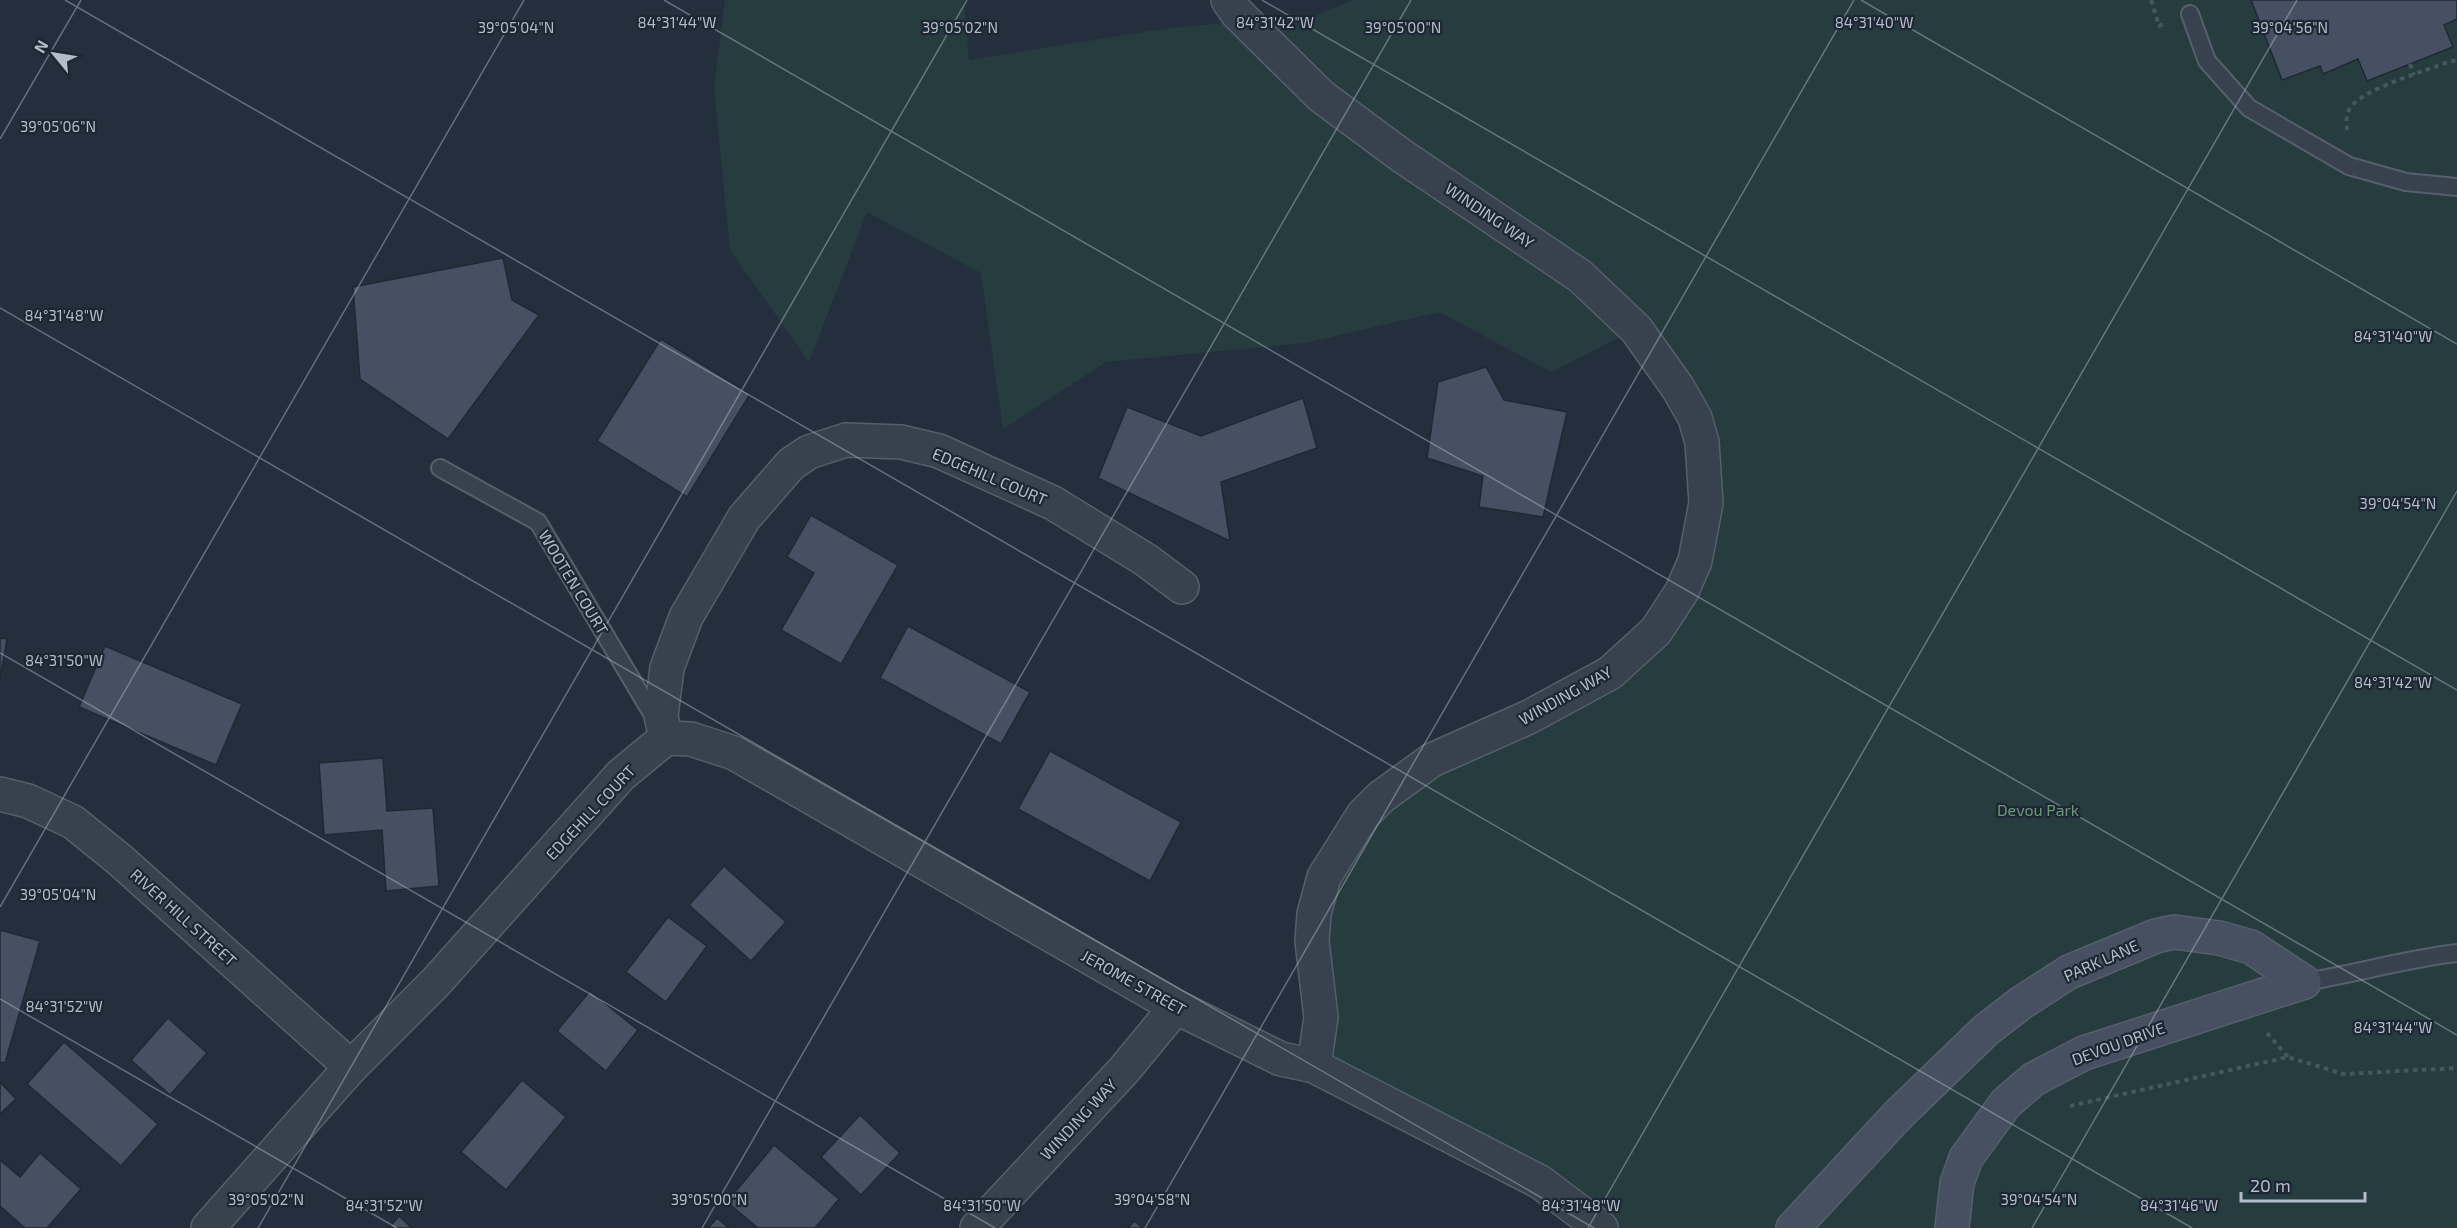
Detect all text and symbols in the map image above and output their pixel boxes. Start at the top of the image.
text: 84°31'44"W [638,13,716,31]
text: 84°31'42"W [1236,13,1314,31]
text: 84°31'40"W [1835,13,1913,31]
text: 39°05'04"N [478,18,554,36]
text: 39°05'02"N [922,18,998,36]
text: 39°05'00"N [1365,18,1441,36]
text: 39°04'56"N [2252,18,2328,36]
north arrow [24,24,84,84]
text: N [29,36,52,56]
text: 39°05'06"N [20,117,96,135]
street label: WINDING WAY [1442,178,1538,252]
text: 84°31'48"W [25,306,103,324]
text: 84°31'40"W [2354,327,2432,345]
street label: EDGEHILL COURT [930,443,1050,509]
text: 39°04'54"N [2360,494,2436,512]
street label: WOOTEN COURT [535,526,613,638]
text: 84°31'50"W [25,651,103,669]
street label: WINDING WAY [1515,662,1615,728]
text: 84°31'42"W [2354,673,2432,691]
street label: EDGEHILL COURT [541,761,639,863]
park label: Devou Park [1997,800,2079,819]
street label: RIVER HILL STREET [127,864,241,970]
text: 39°05'04"N [20,885,96,903]
street label: PARK LANE [2061,935,2141,985]
street label: JEROME STREET [1078,945,1190,1019]
text: 84°31'52"W [25,997,103,1015]
street label: DEVOU DRIVE [2069,1017,2167,1069]
text: 84°31'44"W [2354,1018,2432,1036]
street label: WINDING WAY [1036,1075,1120,1163]
scale bar [2241,1165,2366,1203]
text: 20 m [2250,1174,2291,1196]
text: 39°05'02"N [228,1190,304,1208]
text: 39°05'00"N [671,1190,747,1208]
text: 39°04'58"N [1114,1190,1190,1208]
text: 39°04'54"N [2001,1190,2077,1208]
text: 84°31'52"W [345,1196,423,1214]
text: 84°31'50"W [943,1196,1021,1214]
text: 84°31'48"W [1542,1196,1620,1214]
text: 84°31'46"W [2140,1196,2218,1214]

